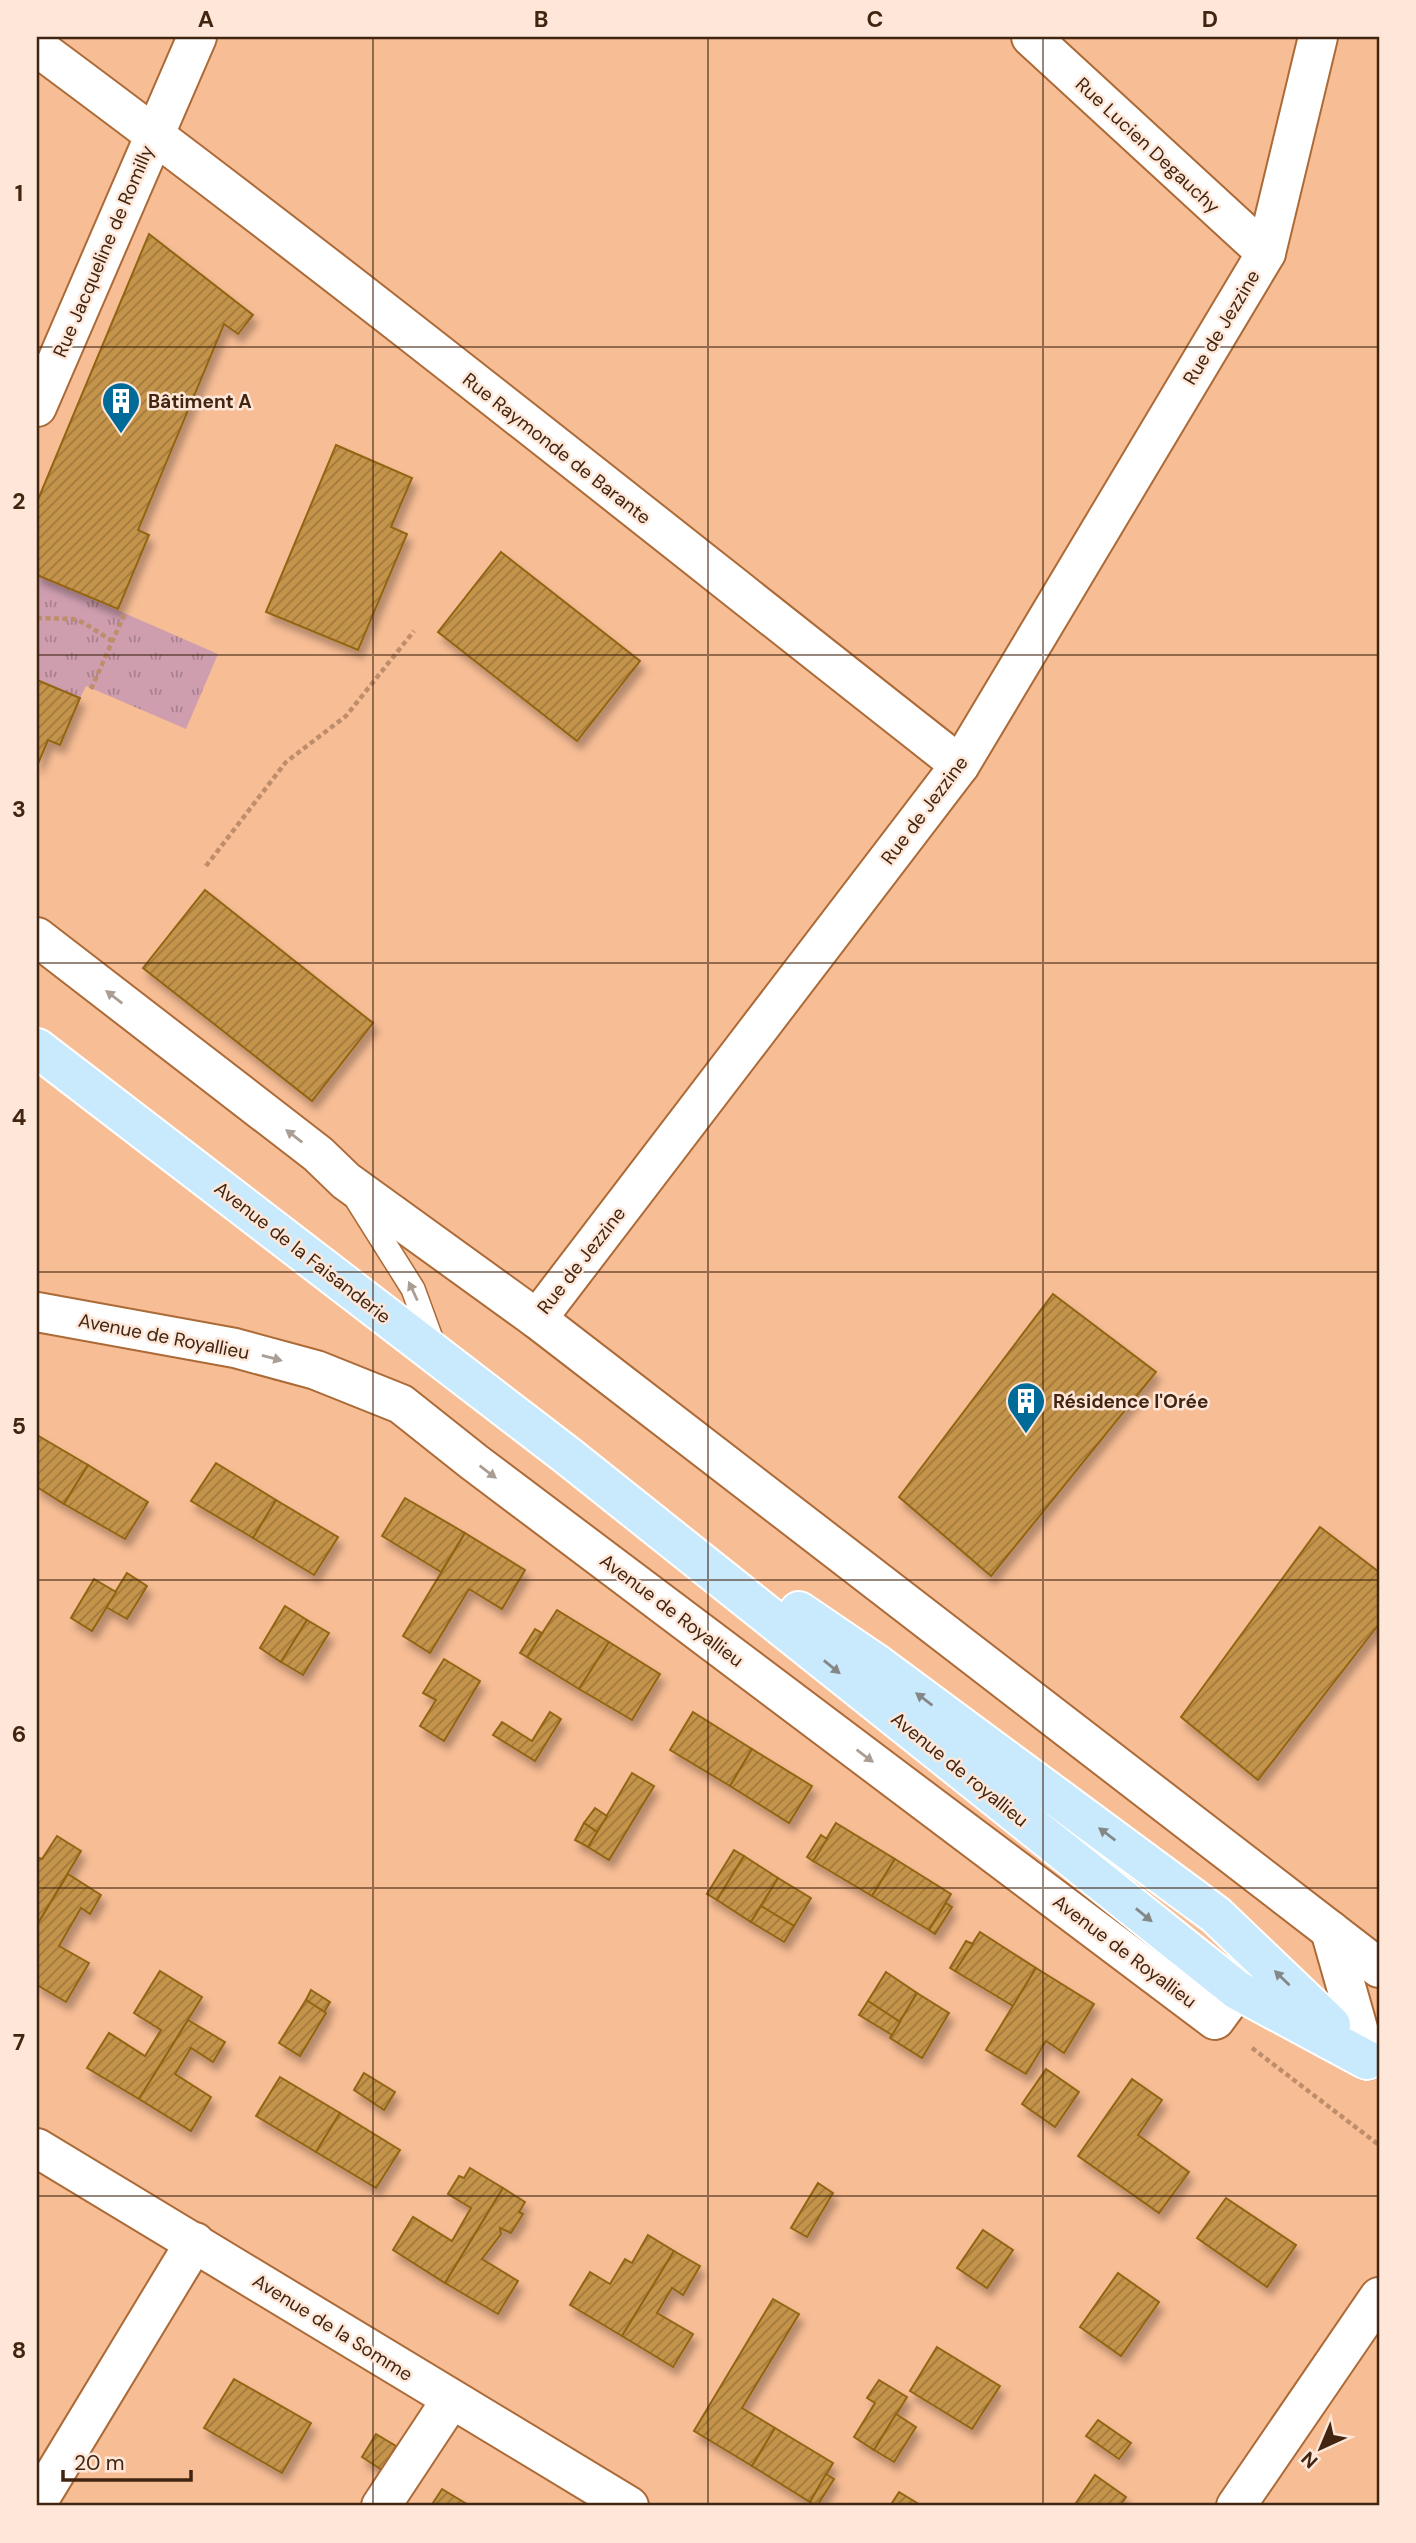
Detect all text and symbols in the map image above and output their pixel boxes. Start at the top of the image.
text: A [198,4,214,34]
text: B [534,4,548,34]
text: C [867,4,883,34]
text: D [1202,4,1218,34]
street label: Rue Lucien Degauchy [1070,72,1226,219]
street label: Rue Jacqueline de Romilly [47,141,160,361]
text: 1 [15,178,23,208]
street label: Rue de Jezzine [1177,265,1266,389]
street label: Rue Raymonde de Barante [457,367,656,530]
building icon: Bâtiment A [100,380,142,435]
place label: Bâtiment A [148,389,252,414]
text: 2 [12,486,26,516]
street label: Rue de Jezzine [875,751,973,870]
text: 3 [12,794,26,824]
one-way arrow [105,991,123,1005]
text: 4 [12,1102,27,1132]
one-way arrow [285,1129,304,1143]
street label: Avenue de la Faisanderie [209,1176,396,1329]
street label: Rue de Jezzine [532,1201,631,1319]
one-way arrow [407,1281,419,1301]
street label: Avenue de Royallieu [76,1308,252,1365]
one-way arrow [261,1353,283,1364]
building icon: Résidence l'Orée [1005,1380,1047,1435]
place label: Résidence l'Orée [1053,1389,1208,1414]
text: 5 [12,1411,26,1441]
one-way arrow [478,1465,497,1479]
street label: Avenue de Royallieu [595,1548,749,1673]
one-way arrow [823,1659,841,1674]
one-way arrow [915,1692,933,1706]
street label: Avenue de royallieu [886,1706,1033,1832]
text: 6 [12,1719,26,1749]
one-way arrow [856,1749,874,1763]
one-way arrow [1098,1827,1116,1841]
street label: Avenue de Royallieu [1048,1889,1202,2014]
one-way arrow [1135,1908,1153,1923]
one-way arrow [1274,1971,1291,1987]
text: 7 [13,2027,25,2057]
street label: Avenue de la Somme [248,2268,417,2387]
text: 8 [12,2335,26,2365]
north arrow [1286,2414,1356,2484]
scale bar [63,2438,191,2482]
text: N [1296,2446,1323,2474]
text: 20 m [74,2449,125,2477]

